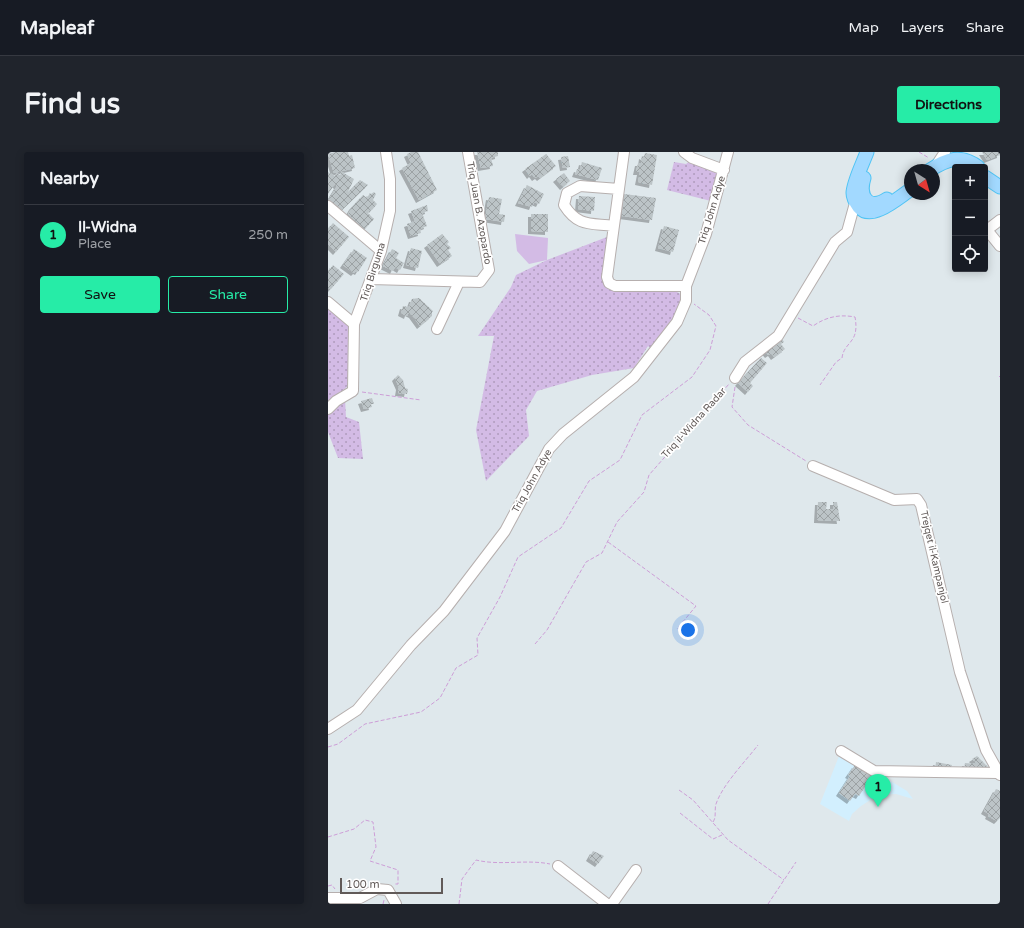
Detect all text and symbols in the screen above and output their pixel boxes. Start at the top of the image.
text: Mapleaf [20,17,94,39]
text: Map [849,19,879,36]
text: Layers [901,19,944,36]
text: Share [966,19,1004,36]
button: Directions [897,86,1000,123]
text: Find us [24,87,120,121]
street label: Triq Juan B. Azopardo [464,161,494,265]
north arrow [904,164,940,200]
map controls [952,164,988,272]
button: + [952,164,988,200]
text: Nearby [40,168,99,189]
street label: Triq John Adye [696,174,728,246]
button: − [952,200,988,236]
text: Il-Widna [78,218,137,236]
text: 1 [49,227,57,243]
text: 250 m [248,227,288,243]
text: Place [78,236,111,252]
button: locate [952,236,988,272]
street label: Triq Birguma [358,241,388,303]
button: Save [40,276,160,313]
button: Share [168,276,288,313]
street label: Triq il-Widna Radar [659,385,729,461]
street label: Triq John Adye [510,447,555,515]
street label: Trejqet il-Kampanjol [917,509,951,605]
your location [678,620,698,640]
pin: 1 [865,774,891,807]
scale bar [340,876,443,895]
text: 100 m [346,878,380,891]

